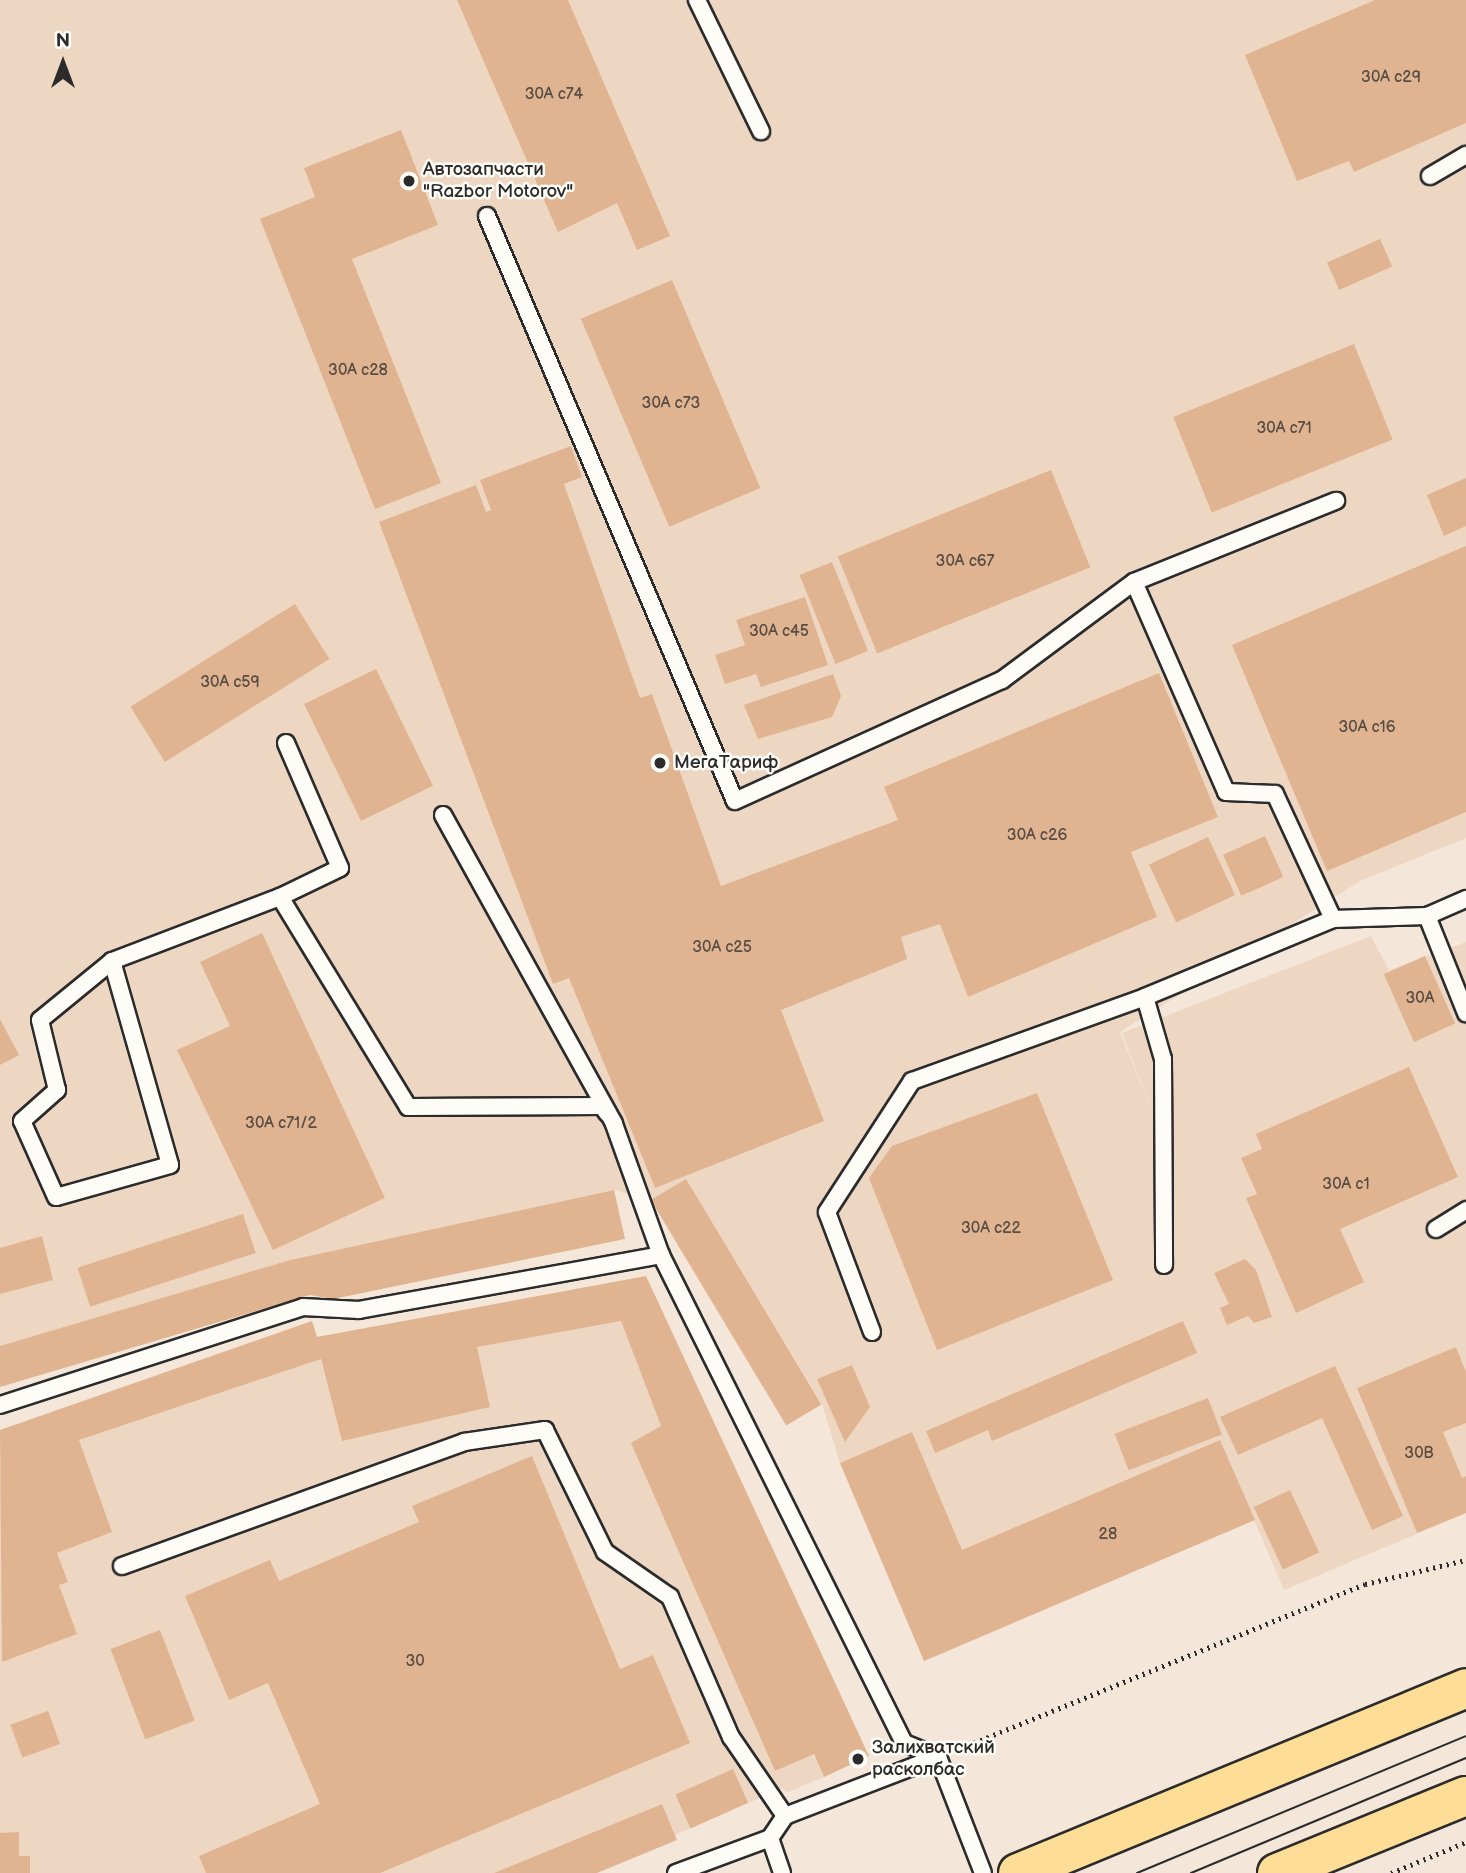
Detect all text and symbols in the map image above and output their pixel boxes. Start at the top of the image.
north arrow [28,28,98,98]
text: N [56,30,70,53]
house number: 30А с29 [1361,68,1421,88]
house number: 30А с74 [525,85,583,105]
place label: Автозапчасти "Razbor Motorov" [423,159,573,203]
marker: Автозапчасти "Razbor Motorov" [401,173,417,189]
house number: 30А с28 [328,361,388,381]
house number: 30А с73 [642,394,700,414]
house number: 30А с71 [1256,419,1312,439]
house number: 30А с67 [936,552,994,572]
house number: 30А с45 [749,622,809,642]
house number: 30А с59 [200,673,260,693]
house number: 30А с16 [1338,718,1396,738]
place label: МегаТариф [674,752,778,774]
marker: МегаТариф [652,755,668,771]
house number: 30А с26 [1007,826,1067,846]
house number: 30А с25 [692,938,752,958]
house number: 30А [1406,989,1434,1009]
house number: 30А с71/2 [245,1114,317,1134]
house number: 30А с1 [1322,1175,1370,1195]
house number: 30А с22 [961,1219,1021,1239]
house number: 30В [1404,1444,1434,1464]
house number: 28 [1099,1525,1117,1545]
house number: 30 [405,1652,425,1672]
place label: Залихватский расколбас [872,1737,995,1781]
marker: Залихватский расколбас [850,1751,866,1767]

